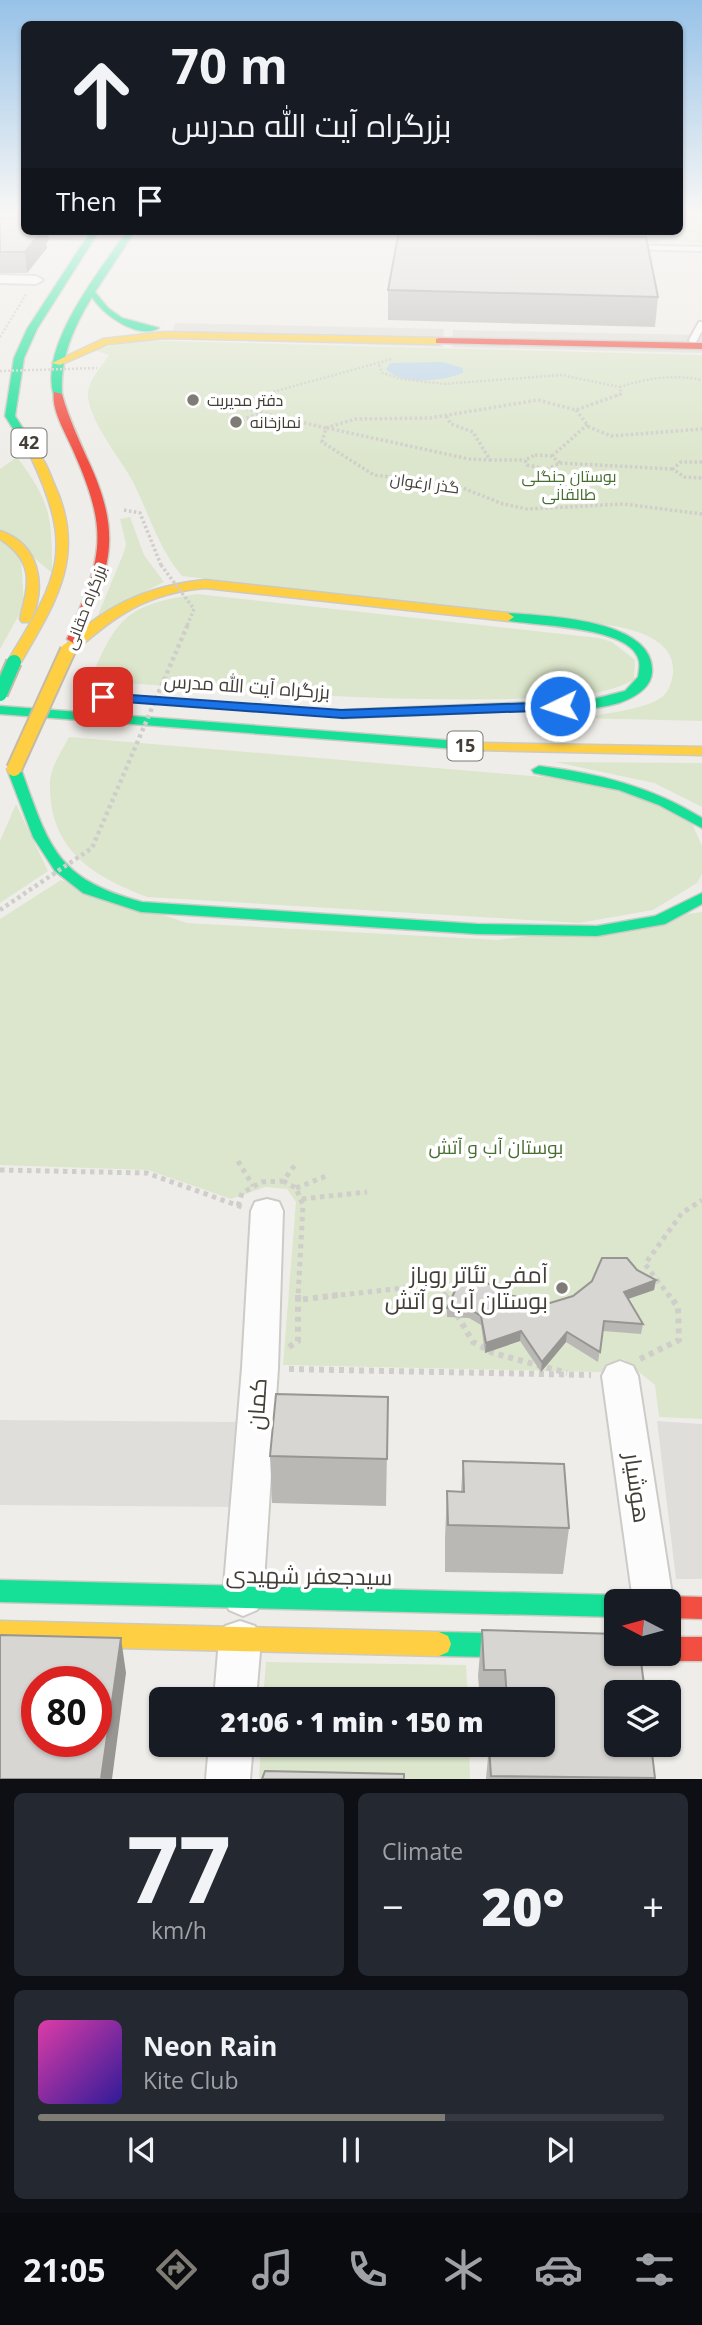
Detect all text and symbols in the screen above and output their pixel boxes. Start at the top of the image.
text: 70 m [171,32,288,98]
icon: ahead [56,49,147,140]
text: بزرگراه آیت الله مدرس [171,103,451,146]
icon: arrive [131,182,169,220]
text: Then [56,183,117,219]
place label: دفتر مدیریت [207,389,283,411]
marker: دفتر مدیریت [185,392,201,408]
place label: نمازخانه [250,411,301,433]
marker: نمازخانه [228,414,244,430]
road number: 42 [12,428,46,458]
park label: بوستان جنگلی طالقانی [522,465,616,505]
street label: گذر ارغوان [389,467,461,499]
street label: بزرگراه حقانی [59,562,111,652]
pin [73,667,133,727]
street label: بزرگراه آیت الله مدرس [163,667,331,705]
position arrow [523,669,597,743]
icon: arrive [84,678,122,716]
road number: 15 [448,732,482,760]
park label: بوستان آب و آتش [429,1134,563,1160]
place label: آمفی تئاتر روباز بوستان آب و آتش [385,1258,548,1316]
marker: آمفی تئاتر روباز بوستان آب و آتش [554,1280,570,1296]
street label: کمان [238,1377,274,1431]
street label: هوشیار [617,1449,659,1525]
street label: سیدجعفر شهیدی [225,1558,393,1592]
north arrow [604,1589,681,1666]
map controls [604,1589,681,1757]
speed limit sign: 80 [21,1666,112,1757]
button: layers [604,1680,681,1757]
text: 21:06 · 1 min · 150 m [221,1704,483,1740]
text: 77 [127,1806,231,1930]
text: Climate [382,1835,463,1867]
text: 20° [482,1870,564,1941]
text: − [382,1880,404,1932]
text: + [642,1880,664,1932]
text: km/h [151,1914,207,1946]
text: Neon Rain [143,2028,277,2064]
text: Kite Club [143,2064,238,2096]
icon: previous [123,2131,161,2169]
icon: pause [332,2131,370,2169]
icon: next [541,2131,579,2169]
icon: directions [152,2245,201,2294]
icon: music [248,2245,297,2294]
icon: phone [343,2245,392,2294]
icon: climate [439,2245,488,2294]
icon: car [534,2245,583,2294]
icon: filters [630,2245,679,2294]
text: 21:05 [23,2248,106,2291]

